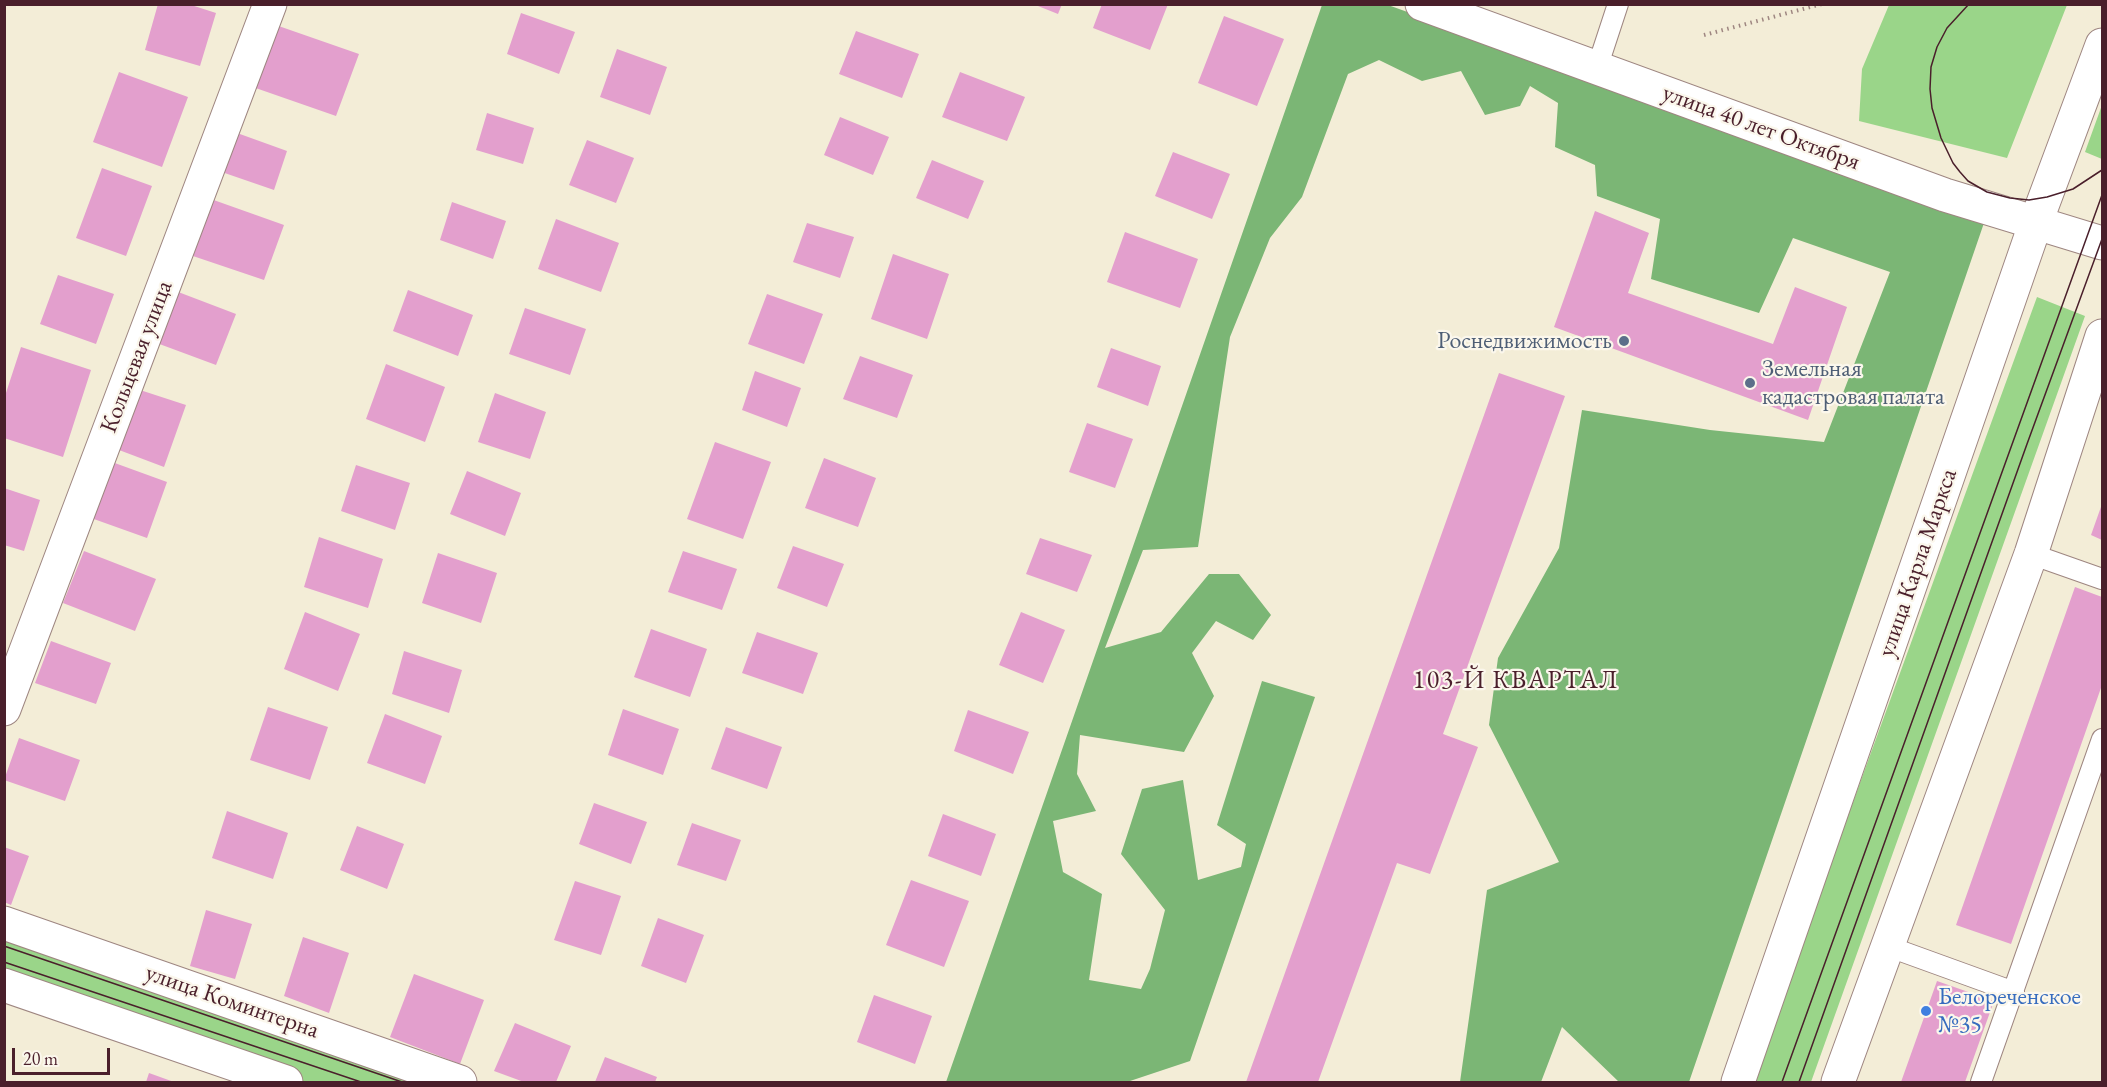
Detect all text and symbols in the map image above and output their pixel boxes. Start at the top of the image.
street label: улица 40 лет Октября [1658,79,1864,177]
street label: Кольцевая улица [95,277,179,437]
place label: Роснедвижимость [1437,327,1612,355]
marker: Роснедвижимость [1617,334,1631,348]
place label: Земельная кадастровая палата [1762,355,1945,411]
marker: Земельная кадастровая палата [1743,376,1757,390]
street label: улица Карла Маркса [1872,465,1964,661]
district label: 103-Й КВАРТАЛ [1413,665,1619,697]
street label: улица Коминтерна [141,959,323,1045]
place label: Белореченское №35 [1938,983,2081,1039]
marker: Белореченское №35 [1919,1004,1933,1018]
scale bar [15,1036,112,1074]
text: 20 m [23,1047,58,1070]

